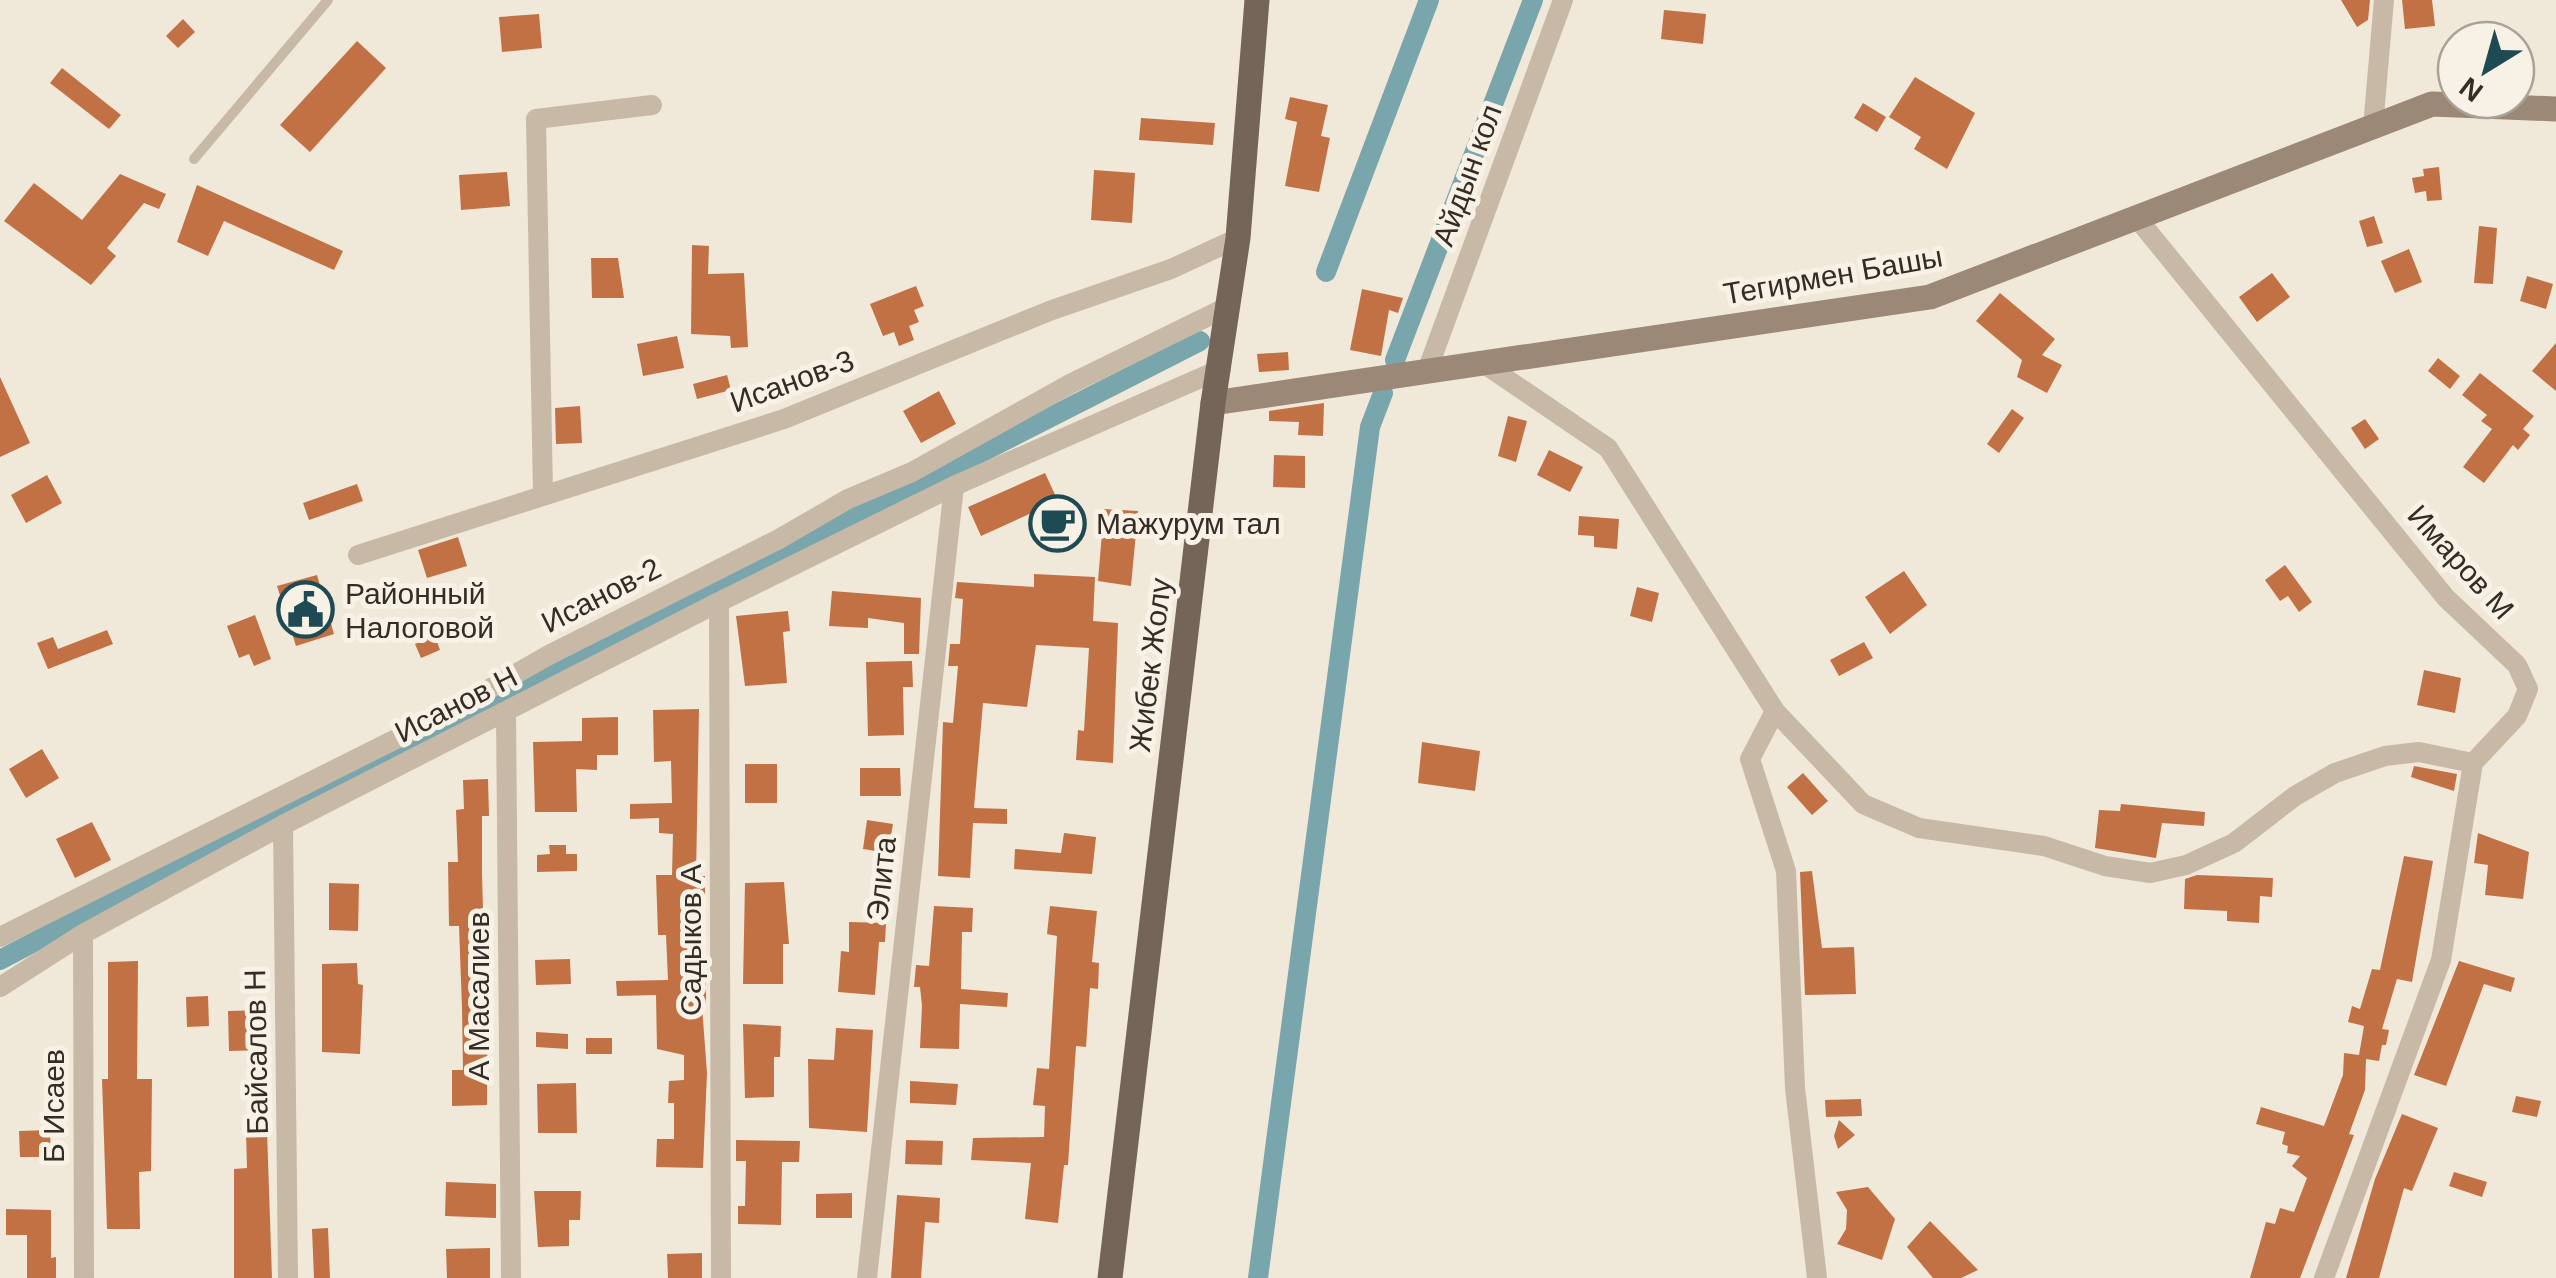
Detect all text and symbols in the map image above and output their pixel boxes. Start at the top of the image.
north arrow [2436,20,2536,120]
text: N [2454,71,2489,108]
street label: Айдын кол [1426,100,1508,250]
street label: Тегирмен Башы [1721,239,1945,311]
street label: Исанов-3 [726,343,858,419]
cafe icon: Мажурум тал [1027,493,1087,553]
street label: Имаров М [2401,498,2521,626]
place label: Мажурум тал [1096,507,1281,540]
street label: Исанов-2 [536,551,666,639]
street label: Жибек Жолу [1123,576,1177,754]
place label: Районный Налоговой [345,577,494,644]
public building icon: Районный Налоговой [276,580,336,640]
street label: Исанов Н [390,659,522,749]
street label: Элита [860,835,902,923]
street label: Садыков А [674,864,707,1016]
street label: А Масалиев [462,912,495,1080]
street label: Байсалов Н [238,969,274,1135]
street label: Б Исаев [37,1049,70,1163]

